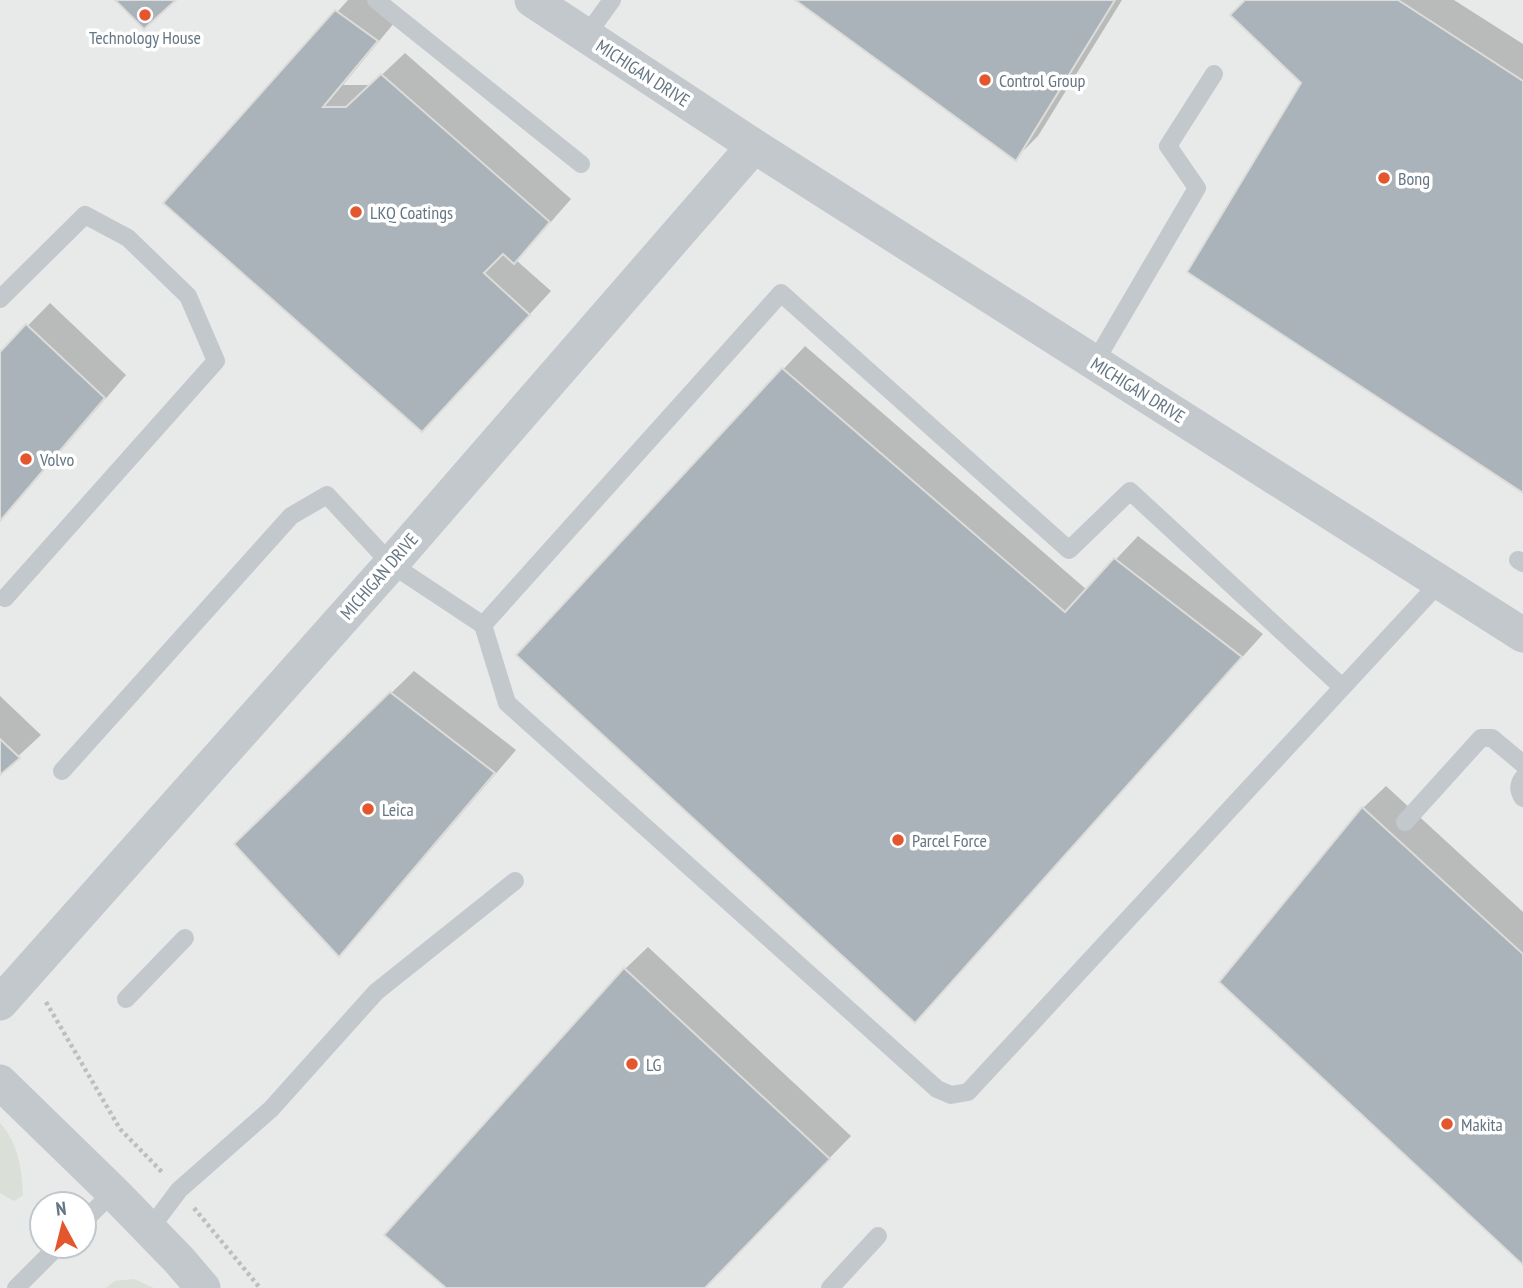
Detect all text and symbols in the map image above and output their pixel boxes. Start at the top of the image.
marker: Technology House [137,7,153,23]
place label: Technology House [89,26,201,49]
street label: MICHIGAN DRIVE [592,34,694,112]
place label: Control Group [999,69,1085,92]
marker: Control Group [977,72,993,88]
place label: Bong [1398,167,1430,190]
marker: Bong [1376,170,1392,186]
place label: LKQ Coatings [370,201,453,224]
marker: LKQ Coatings [348,204,364,220]
street label: MICHIGAN DRIVE [1087,352,1189,428]
place label: Volvo [39,448,74,471]
marker: Volvo [18,451,34,467]
street label: MICHIGAN DRIVE [335,528,423,624]
place label: Leica [382,798,414,821]
marker: Leica [360,801,376,817]
place label: Parcel Force [912,829,987,852]
marker: Parcel Force [890,832,906,848]
place label: LG [646,1053,661,1076]
marker: LG [624,1056,640,1072]
place label: Makita [1461,1113,1503,1136]
marker: Makita [1439,1116,1455,1132]
north arrow [28,1190,98,1260]
text: N [54,1196,67,1221]

